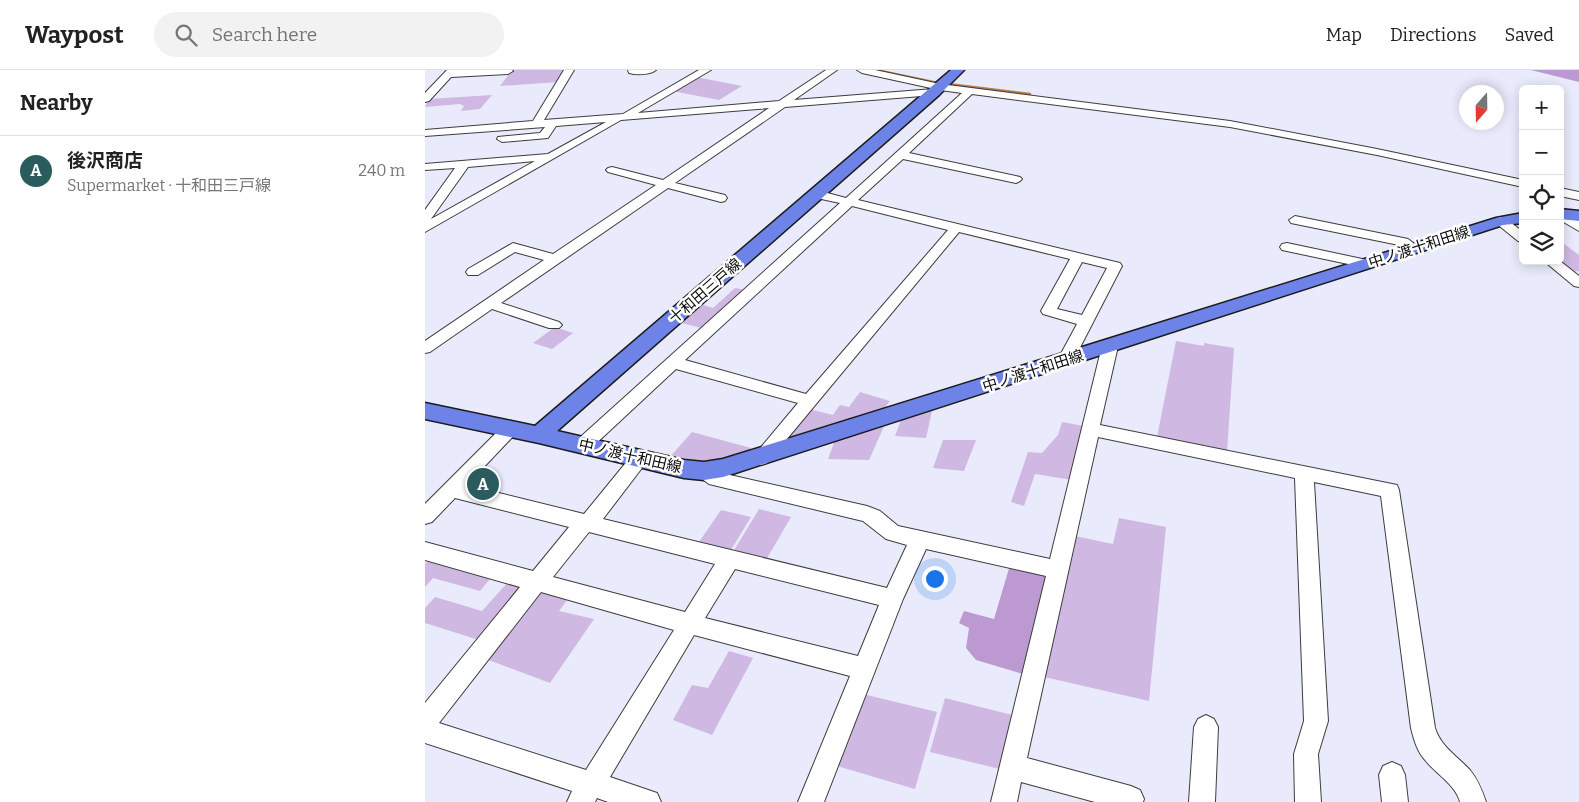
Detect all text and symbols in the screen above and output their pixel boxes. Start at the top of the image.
search box [154,12,504,57]
text: Waypost [25,21,124,49]
icon: search [172,21,200,49]
text: Search here [212,23,317,46]
text: Map [1326,24,1362,46]
text: Directions [1390,24,1477,46]
text: Saved [1505,24,1554,46]
north arrow [1459,85,1504,130]
map controls [1519,85,1564,265]
button: + [1519,85,1564,130]
text: Nearby [20,90,93,116]
button: − [1519,130,1564,175]
text: 後沢商店 [67,149,143,172]
text: A [30,161,42,180]
text: 240 m [358,161,405,180]
button: locate [1519,175,1564,220]
text: Supermarket · 十和田三戸線 [67,176,271,195]
button: layers [1519,220,1564,265]
street label: 中ノ渡十和田線 [1366,222,1472,272]
street label: 十和田三戸線 [665,255,745,327]
street label: 中ノ渡十和田線 [980,346,1086,396]
street label: 中ノ渡十和田線 [577,435,683,477]
pin: A [467,465,499,503]
your location [922,566,948,592]

